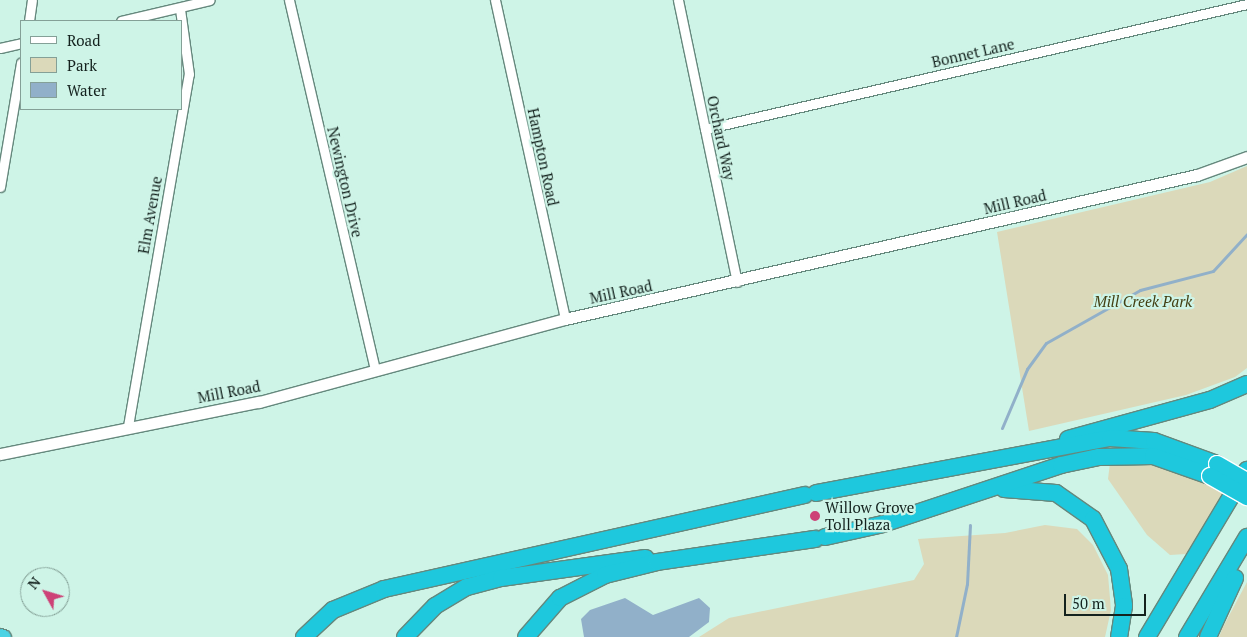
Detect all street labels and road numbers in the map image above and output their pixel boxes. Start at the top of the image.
street label: Bonnet Lane [930,35,1016,71]
street label: Orchard Way [703,94,739,182]
street label: Hampton Road [524,106,562,208]
street label: Newington Drive [324,125,366,239]
street label: Elm Avenue [134,175,166,255]
street label: Mill Road [982,186,1048,218]
street label: Mill Road [588,277,654,307]
street label: Mill Road [196,377,262,407]

